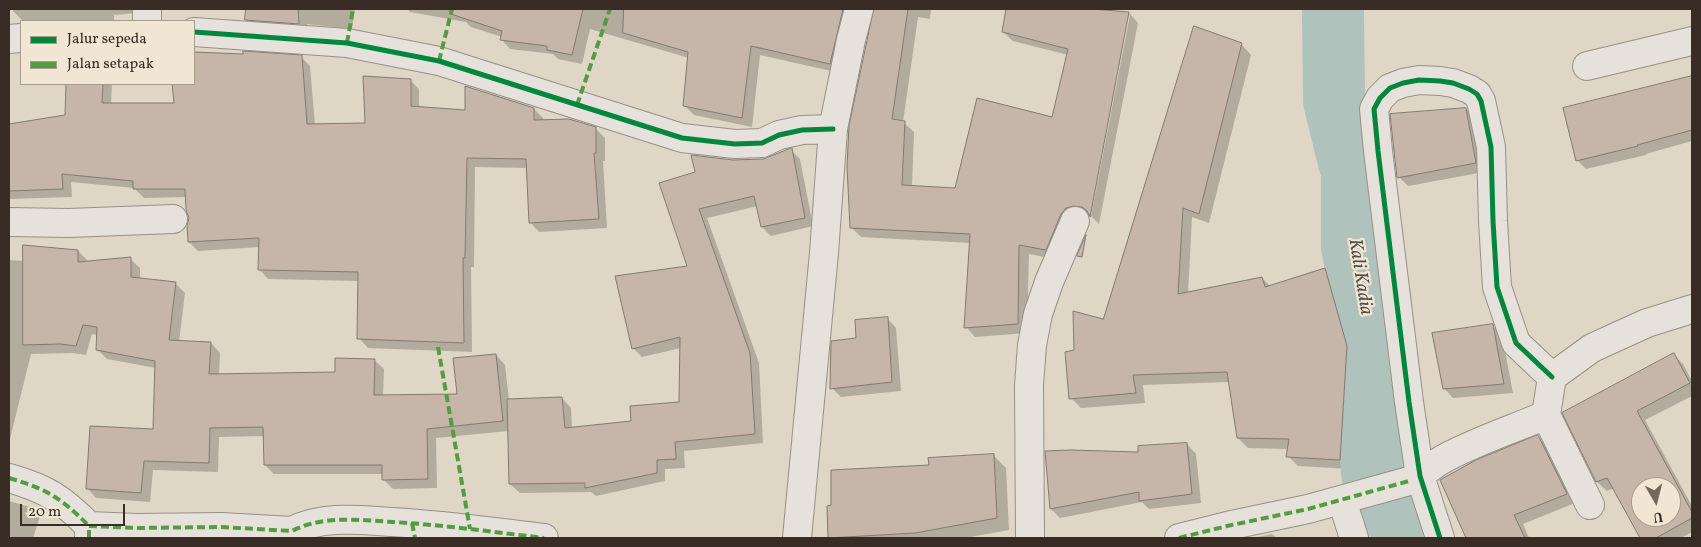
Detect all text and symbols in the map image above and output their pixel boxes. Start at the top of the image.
legend [20,20,195,85]
text: Jalur sepeda [67,29,147,50]
text: Jalan setapak [67,54,154,75]
water label: Kali Kadia [1342,237,1376,317]
north arrow [1631,477,1681,527]
scale bar [22,494,128,526]
text: 20 m [28,502,61,523]
text: U [1652,506,1664,526]

